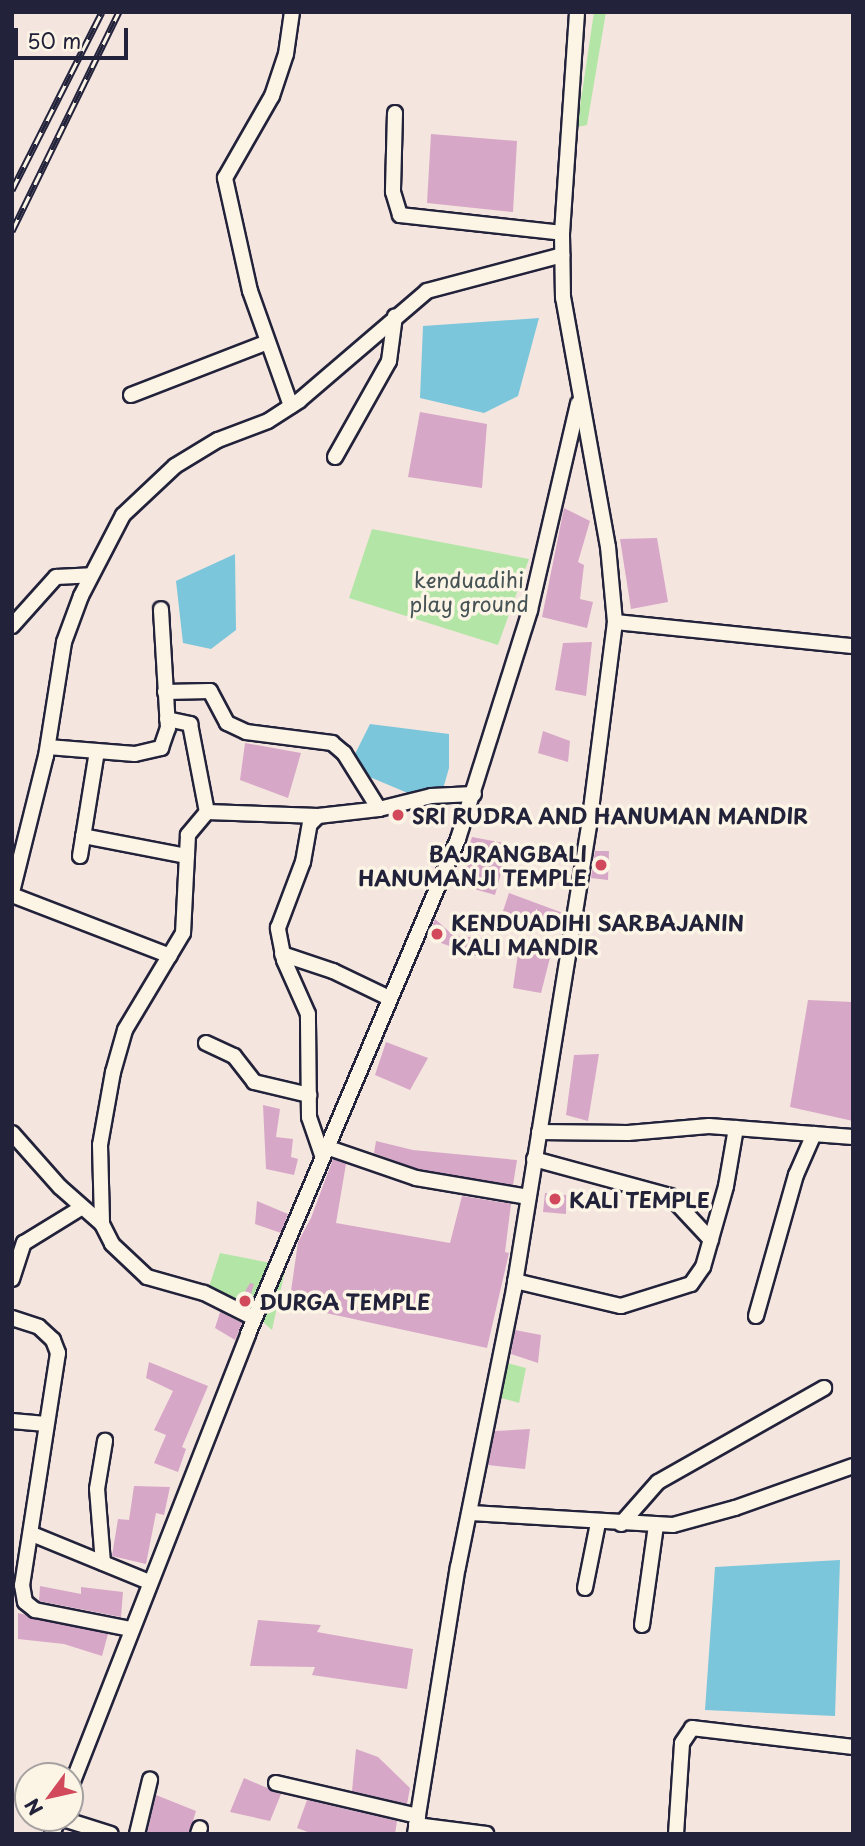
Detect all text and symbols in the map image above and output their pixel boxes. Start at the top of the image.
scale bar [18,14,131,58]
text: 50 m [27,24,81,56]
park label: kenduadihi play ground [409,566,529,616]
place label: SRI RUDRA AND HANUMAN MANDIR [412,802,811,828]
marker: SRI RUDRA AND HANUMAN MANDIR [390,807,406,823]
place label: BAJRANGBALI HANUMANJI TEMPLE [357,840,587,890]
marker: BAJRANGBALI HANUMANJI TEMPLE [593,857,609,873]
place label: KENDUADIHI SARBAJANIN KALI MANDIR [451,909,742,959]
marker: KENDUADIHI SARBAJANIN KALI MANDIR [429,926,445,942]
place label: KALI TEMPLE [569,1186,711,1212]
marker: KALI TEMPLE [547,1191,563,1207]
place label: DURGA TEMPLE [259,1288,432,1314]
marker: DURGA TEMPLE [237,1293,253,1309]
north arrow [14,1762,84,1832]
text: N [17,1793,49,1821]

